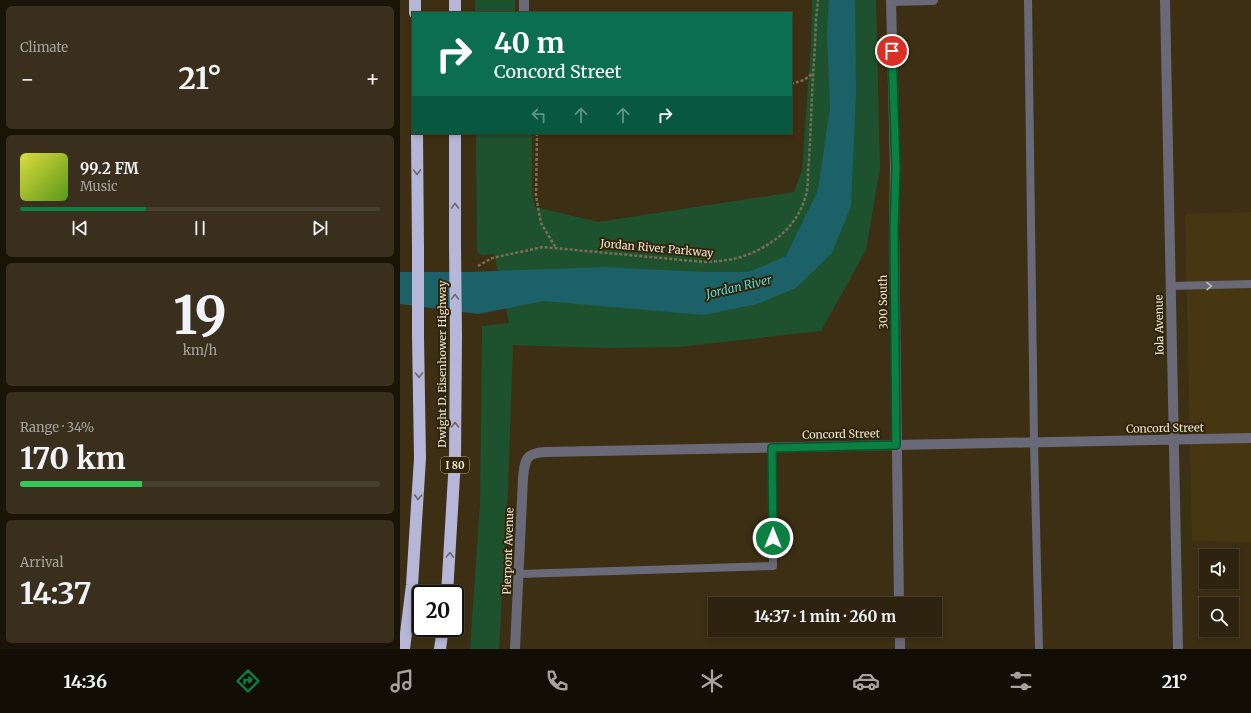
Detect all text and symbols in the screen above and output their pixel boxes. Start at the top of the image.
text: 40 m [494,25,565,61]
icon: right [428,28,480,80]
pin [875,34,909,68]
text: Climate [20,39,68,56]
icon: arrive [881,40,903,62]
text: 21° [178,59,222,97]
text: Concord Street [494,60,621,83]
text: − [20,65,35,93]
text: + [365,65,380,93]
icon: left [528,104,550,126]
icon: ahead [570,104,592,126]
icon: ahead [612,104,634,126]
icon: right [654,104,676,126]
text: 99.2 FM [80,159,139,178]
one-way arrow [413,169,421,175]
text: Music [80,178,118,195]
one-way arrow [451,203,459,209]
icon: previous [69,217,91,239]
icon: pause [189,217,211,239]
icon: next [309,217,331,239]
street label: Jordan River Parkway [599,236,715,260]
water label: Jordan River [703,271,774,302]
street label: 300 South [876,274,890,329]
street label: Dwight D. Eisenhower Highway [435,280,449,448]
one-way arrow [1206,281,1212,290]
text: 19 [173,283,227,348]
one-way arrow [451,294,460,300]
street label: Iola Avenue [1151,294,1167,355]
text: km/h [183,342,217,359]
one-way arrow [415,372,423,378]
text: Range · 34% [20,419,94,436]
street label: Concord Street [1126,420,1205,436]
one-way arrow [451,422,459,428]
street label: Concord Street [802,426,881,442]
text: 170 km [20,439,126,477]
road number: I 80 [441,457,469,473]
one-way arrow [413,494,422,500]
street label: Pierpont Avenue [499,507,517,595]
position arrow [752,517,794,559]
map controls [1199,549,1239,637]
button: sound [1199,549,1239,589]
one-way arrow [445,552,454,558]
text: Arrival [20,554,63,571]
text: 14:37 [20,574,92,612]
speed limit sign: 20 [412,585,464,637]
button: search [1199,597,1239,637]
text: 14:37 · 1 min · 260 m [754,607,896,626]
icon: directions [234,667,262,695]
icon: music [388,667,416,695]
icon: phone [543,667,571,695]
icon: climate [698,667,726,695]
icon: car [852,667,880,695]
icon: filters [1007,667,1035,695]
text: 14:36 [63,670,107,693]
text: 21° [1162,670,1188,693]

